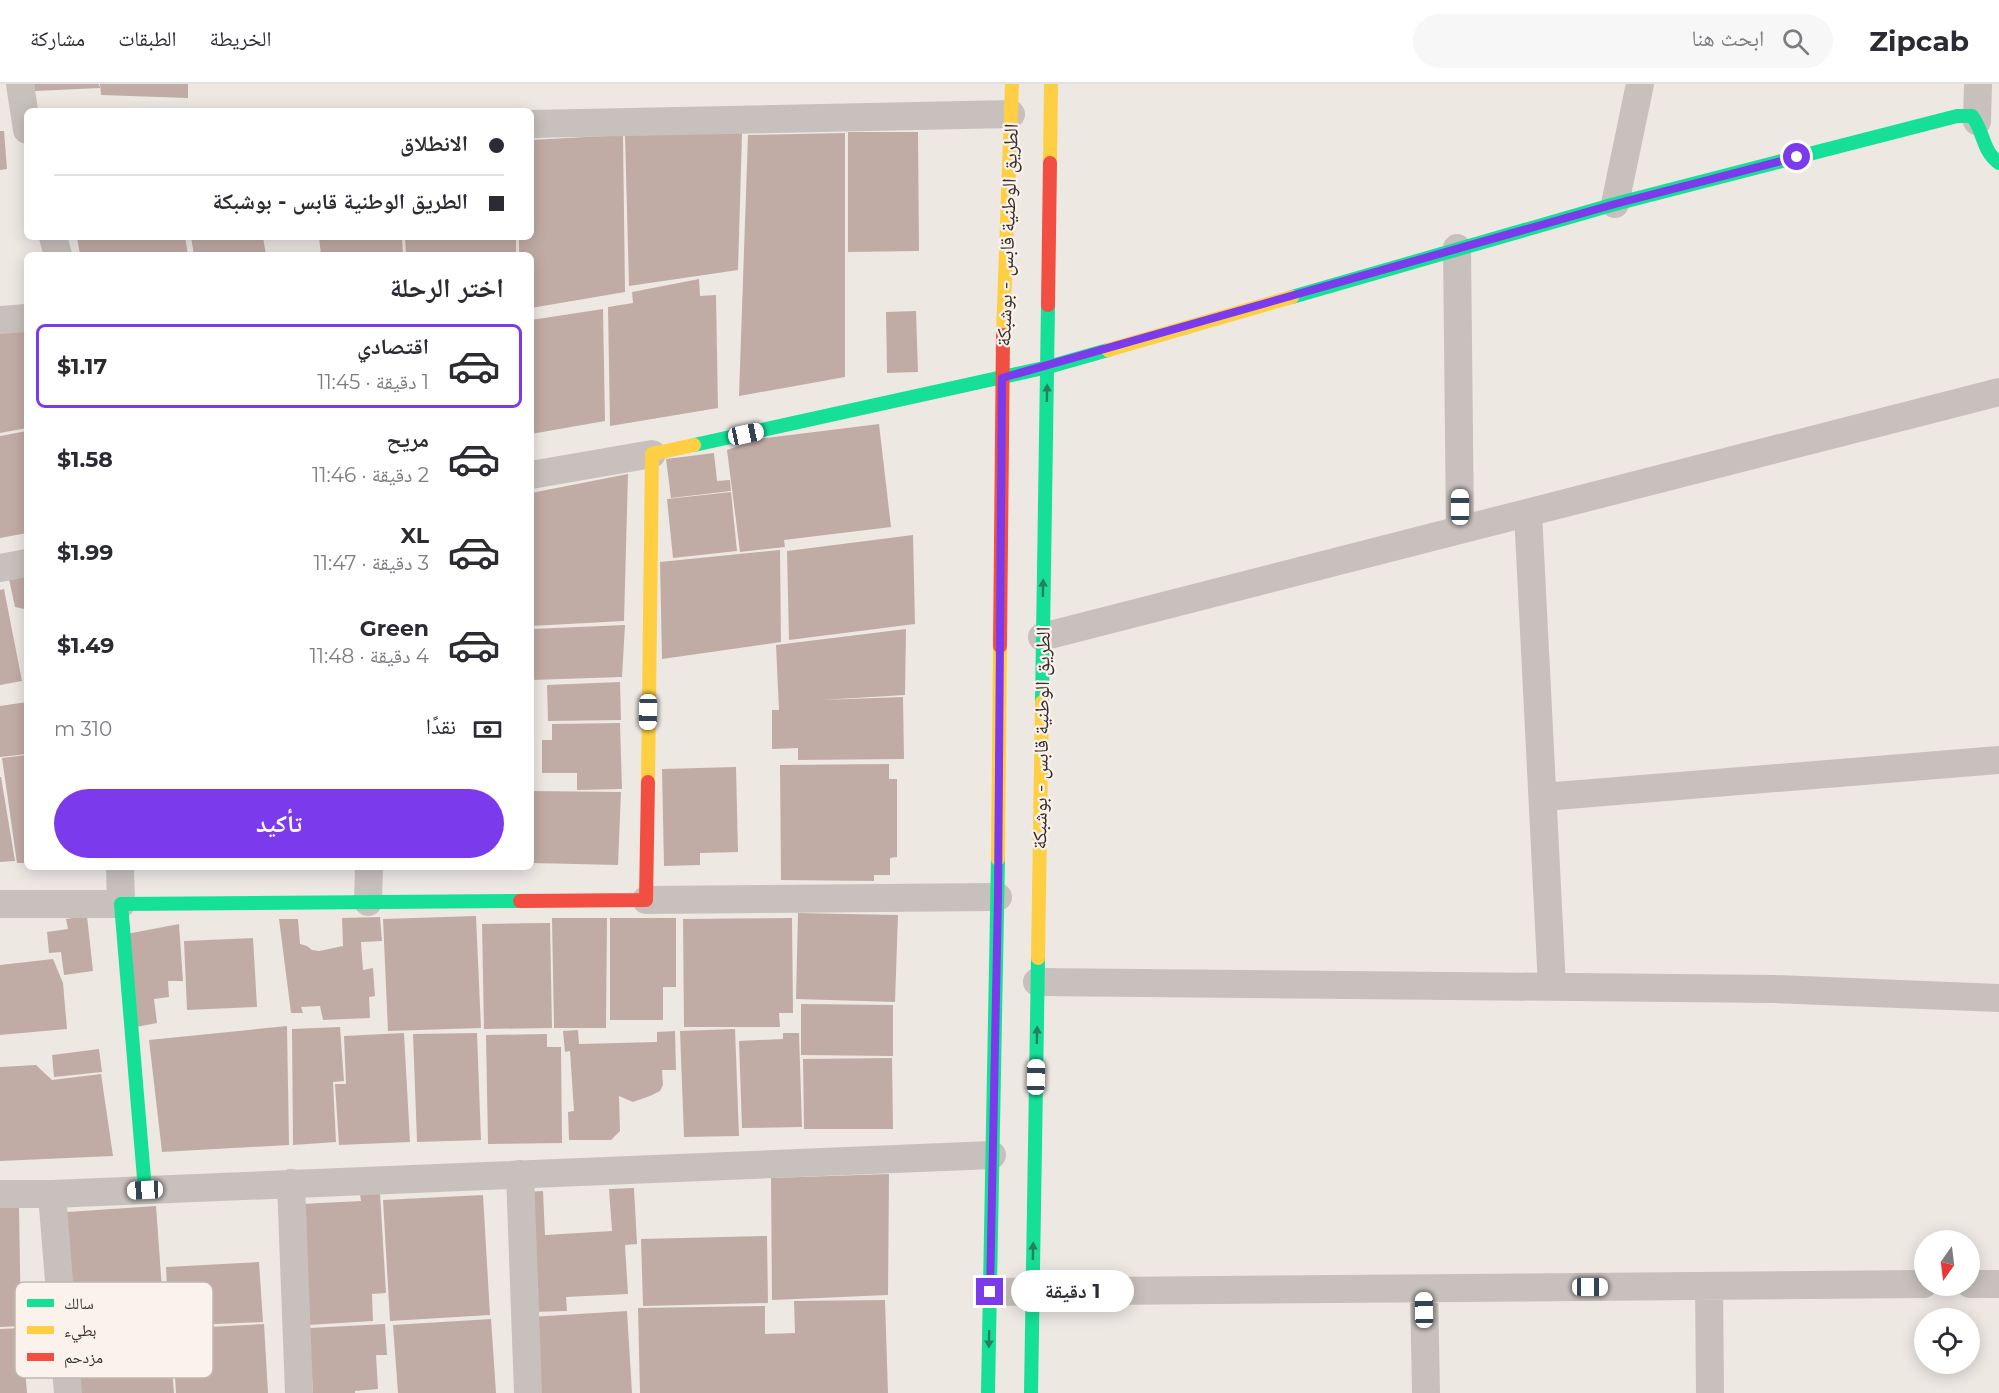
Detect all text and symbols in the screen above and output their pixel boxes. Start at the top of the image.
search box [1413,14,1833,68]
text: Zipcab [1869,24,1969,58]
text: ابحث هنا [1691,25,1764,52]
icon: search [1779,25,1812,58]
text: مشاركة [30,26,85,51]
text: الطبقات [118,26,177,51]
text: الخريطة [210,26,271,51]
street label: الطريق الوطنية قابس - بوشبكة [991,123,1023,347]
text: الانطلاق [400,130,468,157]
route start [1783,143,1810,170]
text: الطريق الوطنية قابس - بوشبكة [213,188,468,215]
text: اختر الرحلة [390,271,504,304]
text: اقتصادي [357,333,429,360]
icon: car [447,339,501,393]
text: $1.17 [57,353,107,380]
text: 1 دقيقة · 11:45 [317,370,429,394]
one-way arrow [1043,383,1052,402]
car [727,421,765,447]
text: مريح [386,426,429,453]
icon: car [447,432,501,486]
text: $1.58 [57,446,113,473]
text: 2 دقيقة · 11:46 [312,463,429,487]
car [1451,489,1469,525]
text: XL [400,522,429,549]
icon: car [447,525,501,579]
text: $1.99 [57,539,113,566]
text: 3 دقيقة · 11:47 [314,551,429,575]
one-way arrow [1039,578,1048,597]
text: Green [360,615,429,642]
icon: car [447,618,501,672]
street label: الطريق الوطنية قابس - بوشبكة [1027,626,1055,850]
text: $1.49 [57,632,114,659]
text: 4 دقيقة · 11:48 [309,644,429,668]
car [639,694,657,730]
text: نقدًا [426,713,456,740]
icon: cash [471,713,504,746]
text: 310 m [54,717,112,741]
button: تأكيد [54,789,504,858]
one-way arrow [1032,1025,1041,1044]
car [1027,1059,1045,1095]
car [127,1180,163,1200]
north arrow [1914,1230,1980,1296]
map controls [1914,1230,1980,1374]
one-way arrow [1029,1241,1038,1260]
callout: 1 دقيقة [1011,1271,1134,1313]
route end [976,1278,1003,1305]
car [1572,1278,1608,1296]
text: 1 دقيقة [1045,1279,1100,1303]
legend [15,1282,213,1378]
car [1415,1292,1433,1328]
text: سالك [64,1294,94,1313]
button: locate [1914,1308,1980,1374]
text: بطيء [64,1321,96,1343]
one-way arrow [984,1330,994,1349]
text: مزدحم [64,1348,103,1368]

